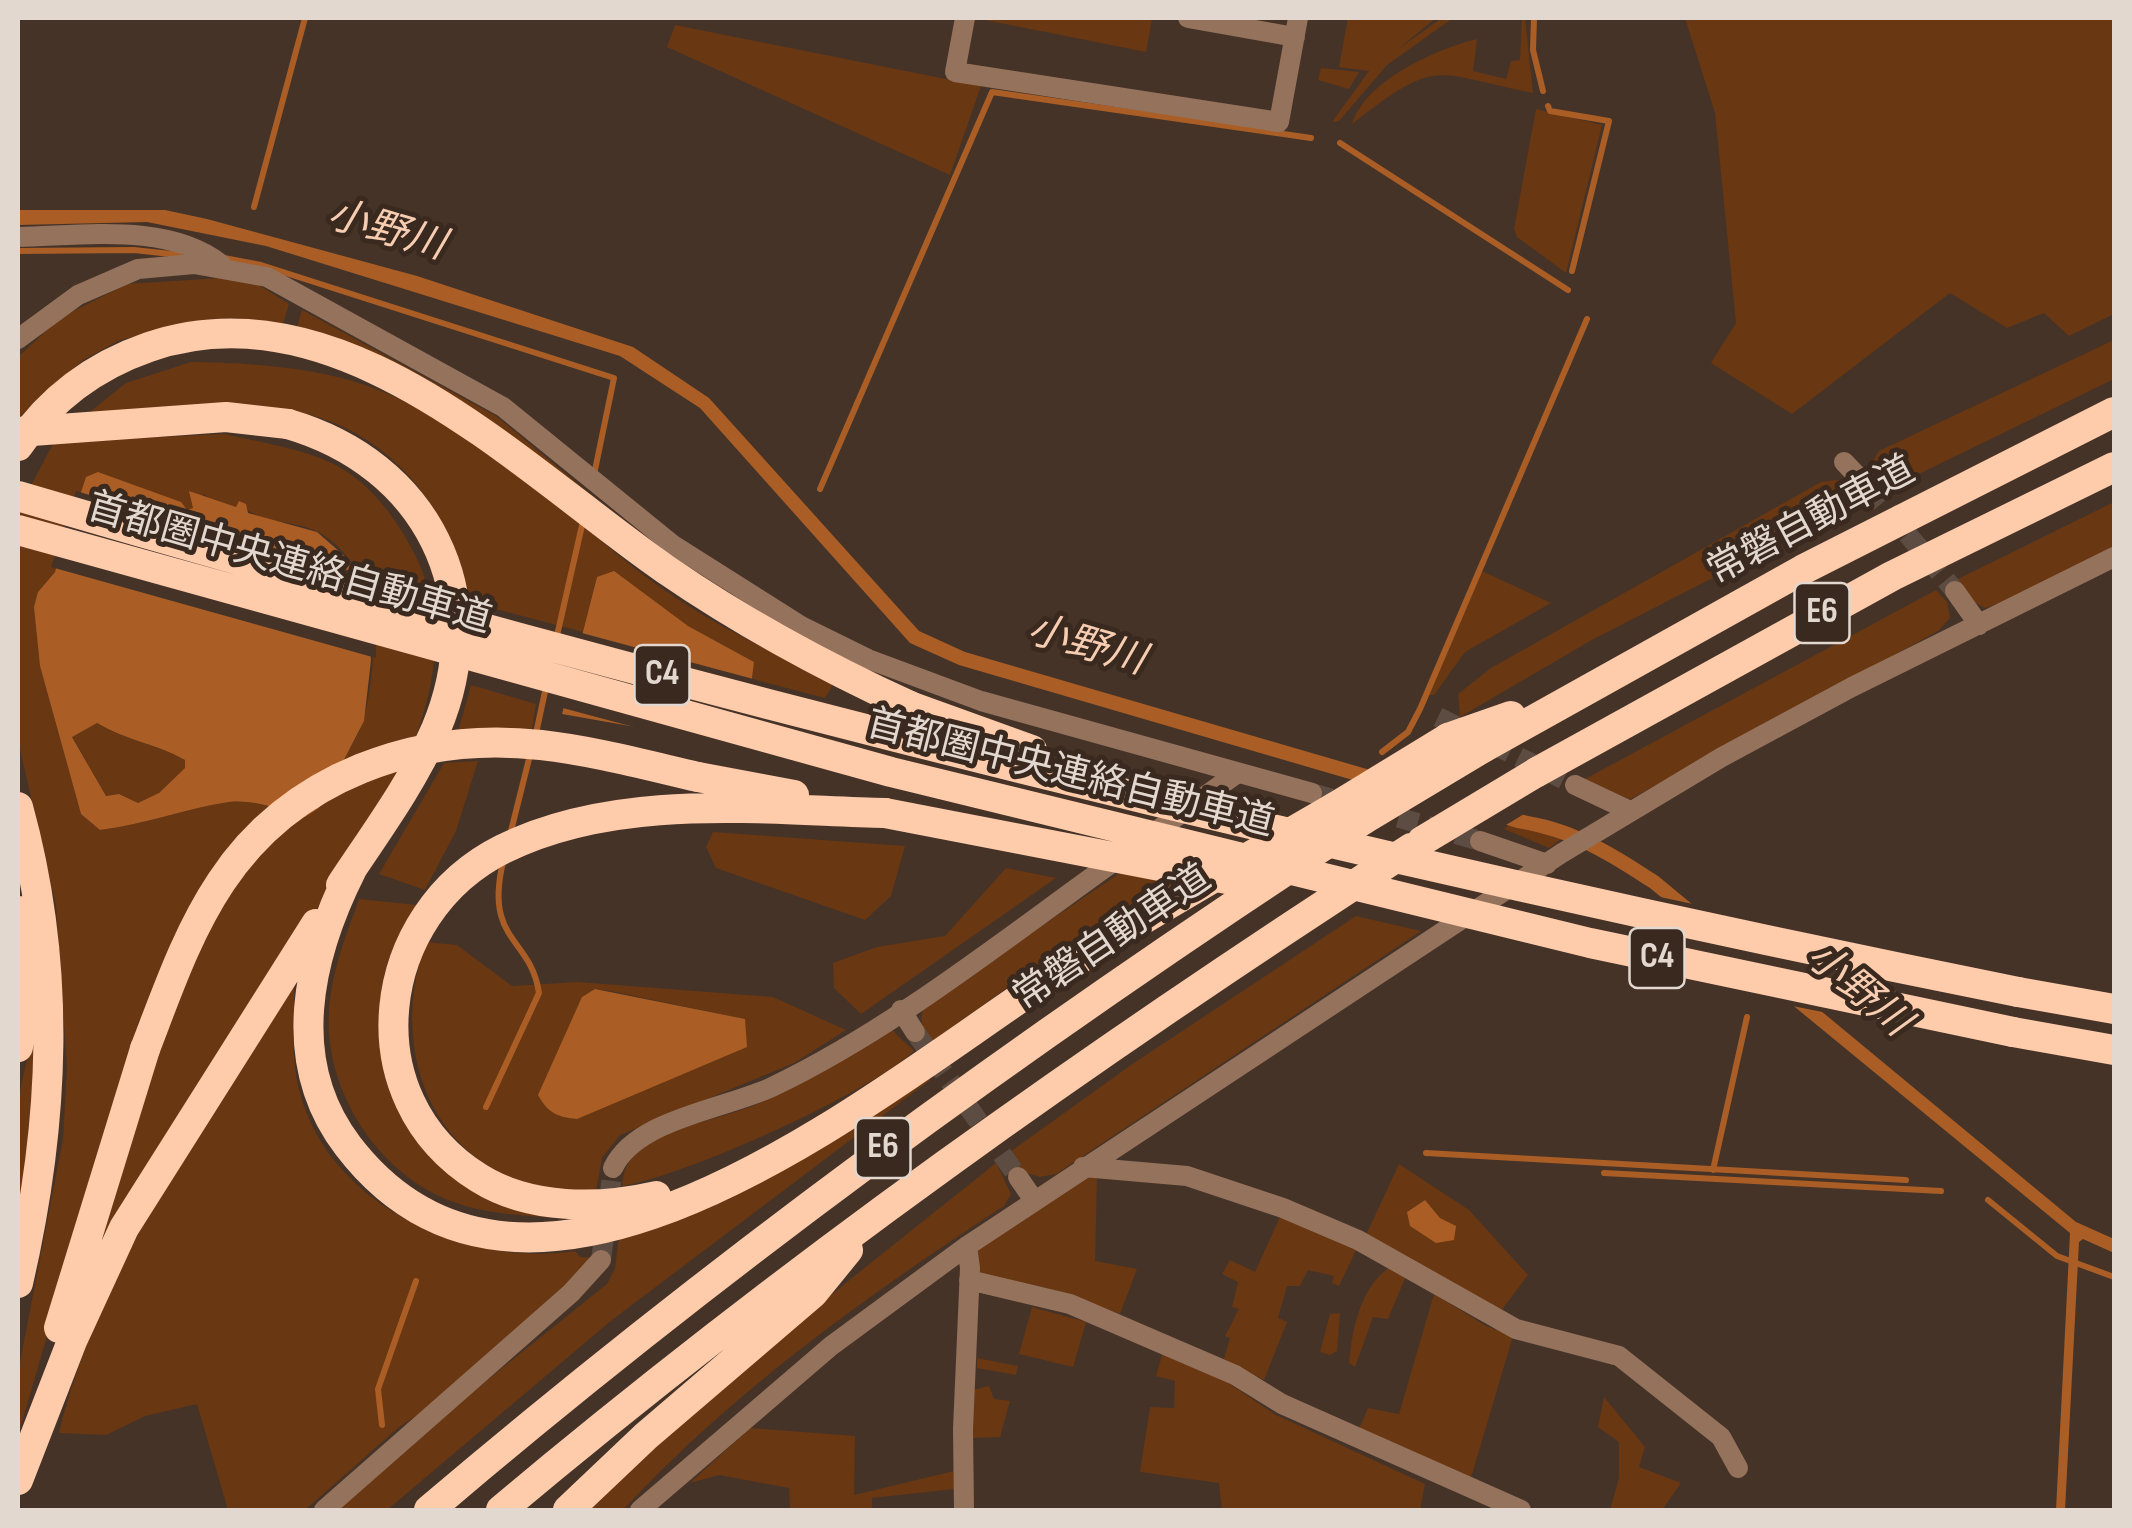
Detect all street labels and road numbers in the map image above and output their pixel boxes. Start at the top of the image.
street label: 常磐自動車道 [1701,448,1923,596]
street label: 首都圏中央連絡自動車道 [82,485,496,645]
road number: E6 [1794,583,1850,643]
road number: C4 [634,645,690,705]
street label: 首都圏中央連絡自動車道 [862,702,1278,848]
street label: 常磐自動車道 [1006,856,1220,1022]
road number: C4 [1630,928,1684,988]
road number: E6 [856,1118,910,1178]

